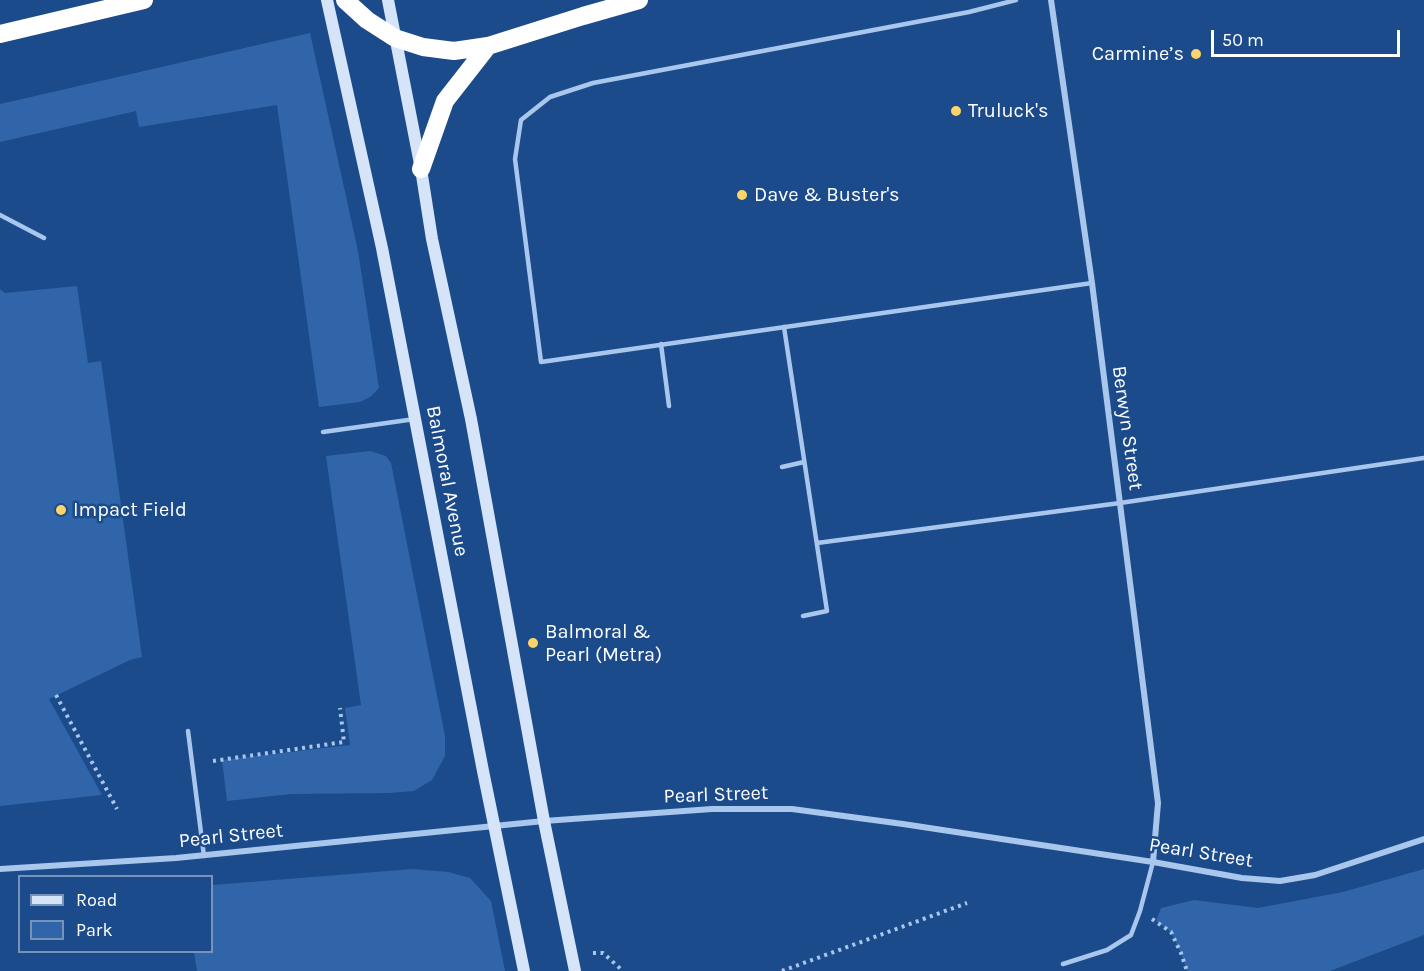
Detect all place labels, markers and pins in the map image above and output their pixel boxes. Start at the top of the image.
place label: Carmine’s [1092,42,1184,66]
marker: Carmine’s [1189,47,1203,61]
place label: Truluck's [968,99,1048,123]
marker: Truluck's [949,104,963,118]
place label: Dave & Buster's [754,183,900,207]
marker: Dave & Buster's [735,188,749,202]
place label: Impact Field [73,498,187,522]
marker: Impact Field [54,503,68,517]
place label: Balmoral & Pearl (Metra) [545,620,662,667]
marker: Balmoral & Pearl (Metra) [526,636,540,650]

